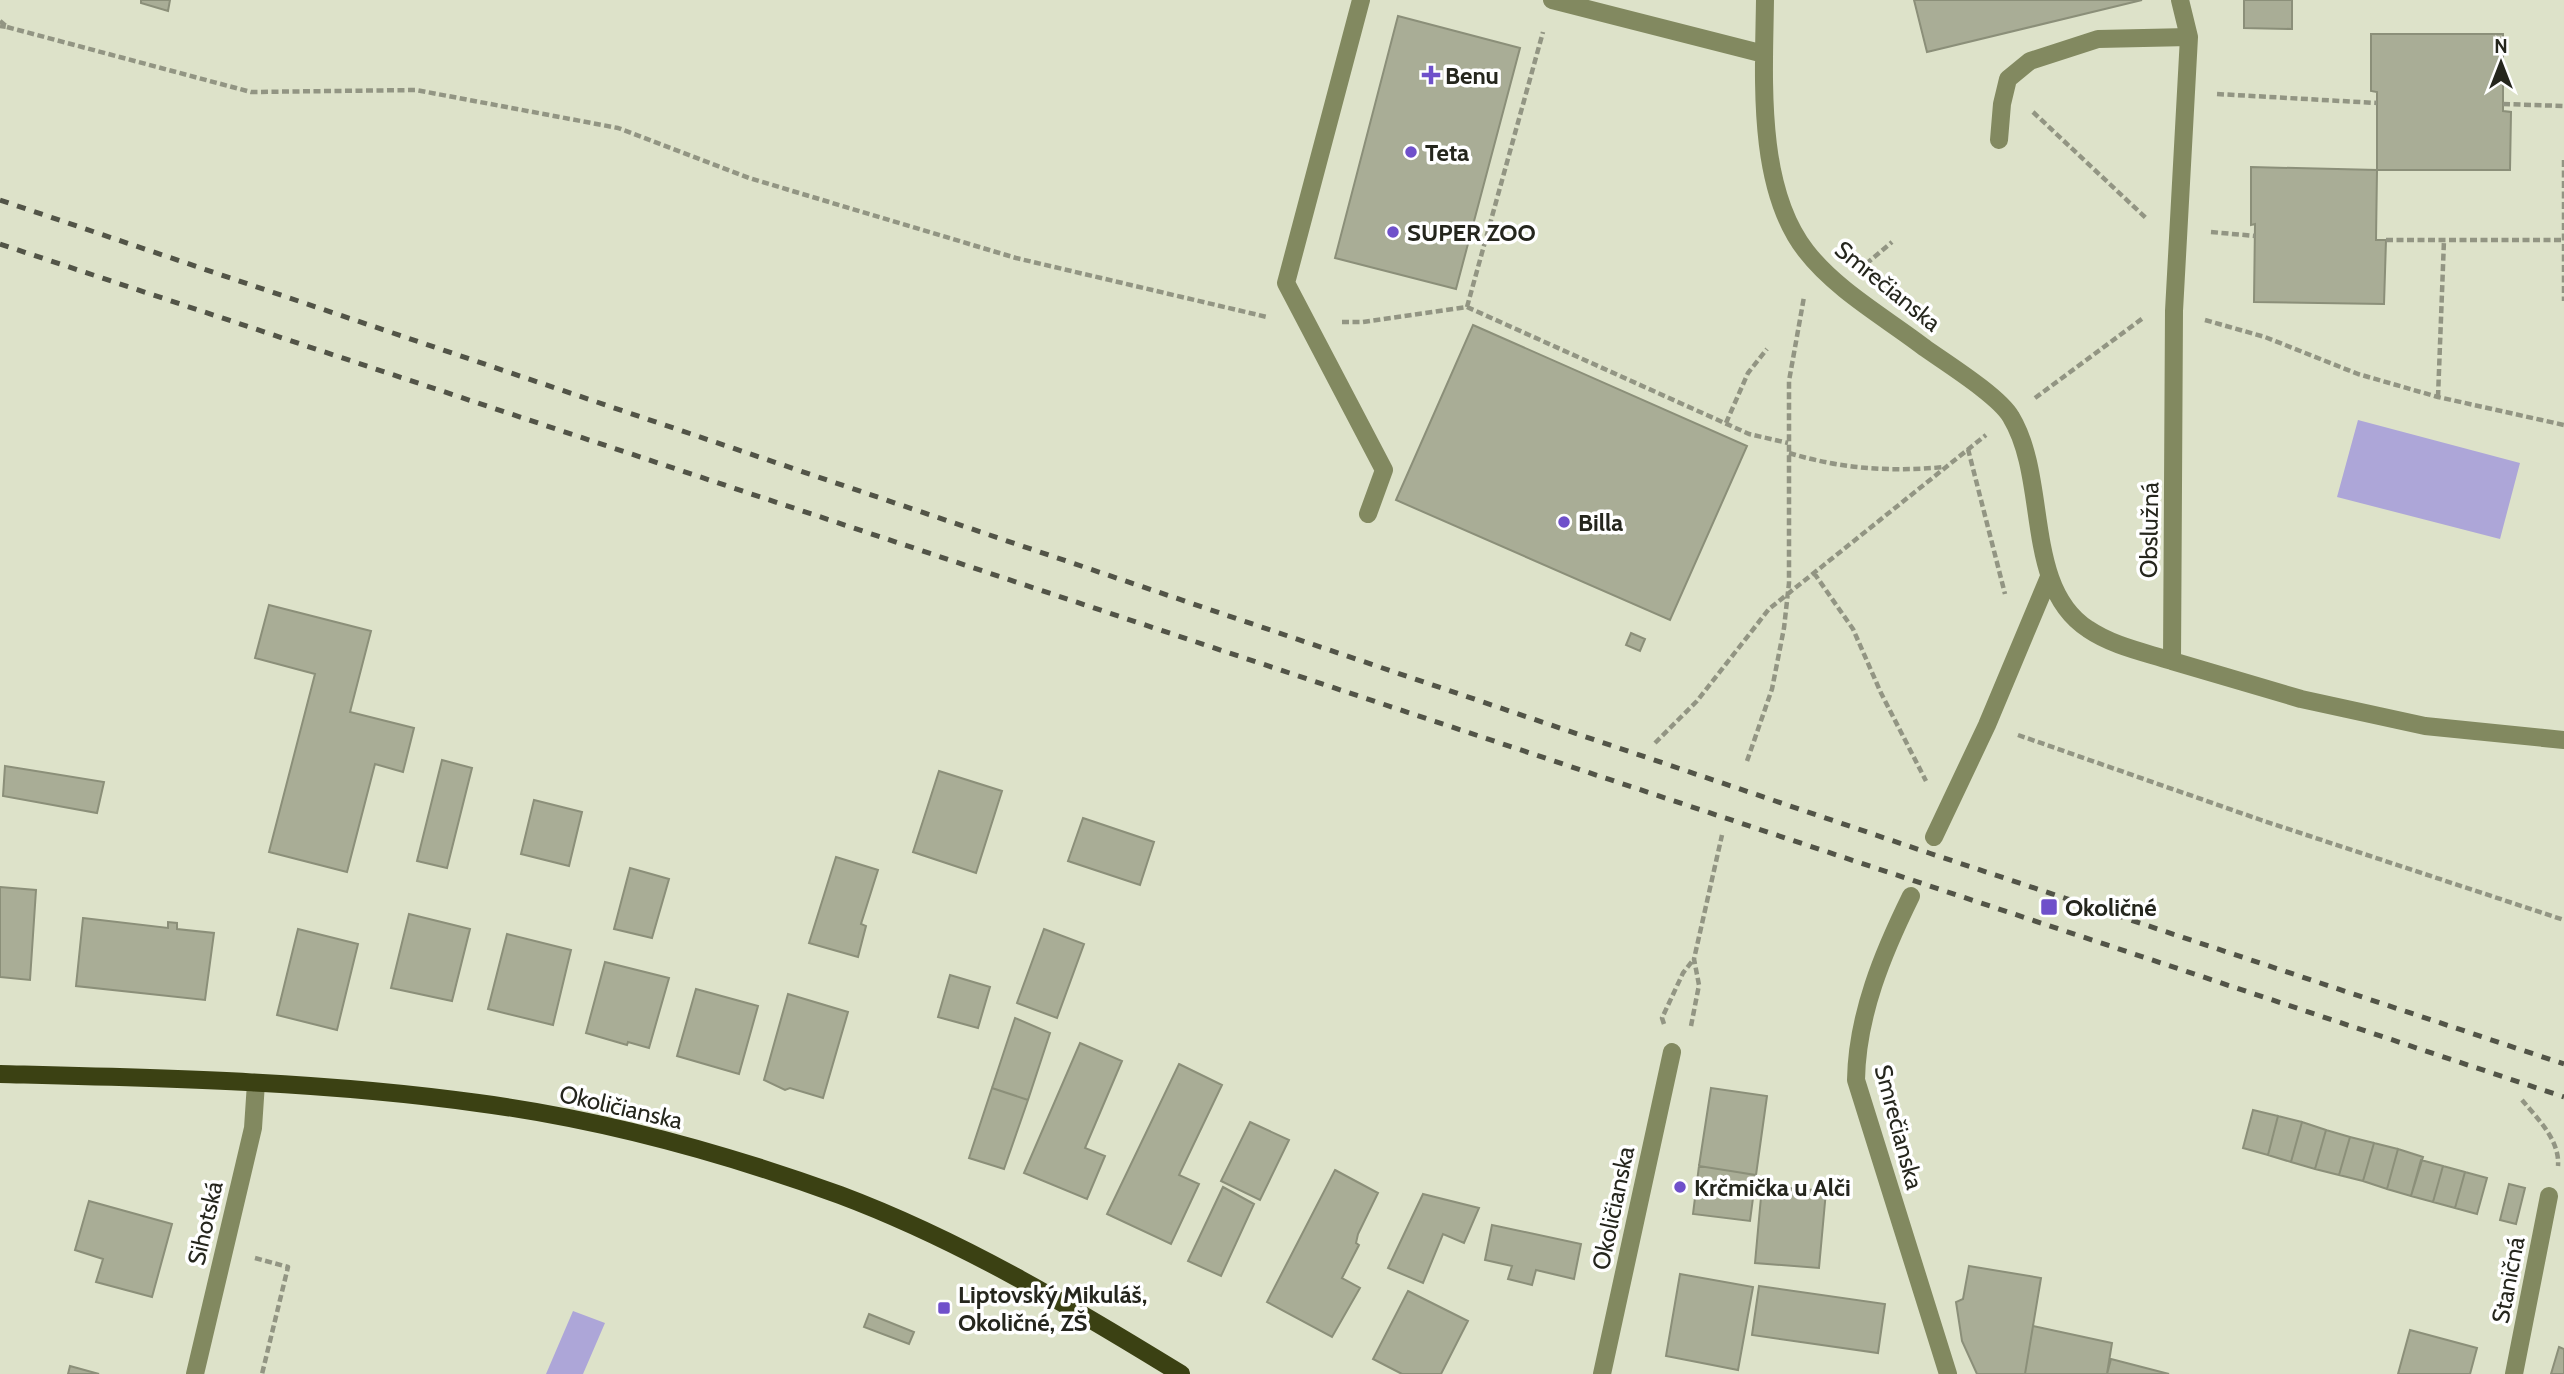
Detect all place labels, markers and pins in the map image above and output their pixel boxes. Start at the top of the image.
place label: Benu [1445,61,1499,90]
marker: Benu [1423,67,1439,83]
place label: Teta [1425,138,1469,167]
marker: Teta [1403,144,1419,160]
place label: SUPER ZOO [1407,218,1536,247]
marker: SUPER ZOO [1385,224,1401,240]
place label: Billa [1578,508,1623,537]
marker: Billa [1556,514,1572,530]
place label: Okoličné [2065,893,2157,922]
marker: Okoličné [2039,897,2059,917]
place label: Krčmička u Alči [1694,1173,1851,1202]
marker: Krčmička u Alči [1672,1179,1688,1195]
place label: Liptovský Mikuláš, Okoličné, ZŠ [958,1280,1147,1337]
marker: Liptovský Mikuláš, Okoličné, ZŠ [936,1300,952,1316]

